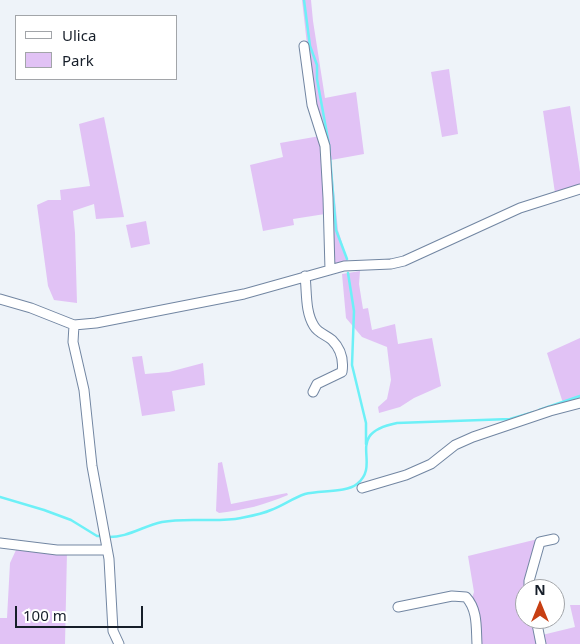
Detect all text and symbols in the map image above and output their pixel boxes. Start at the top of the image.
legend [15,15,178,80]
text: Ulica [62,25,96,45]
text: Park [62,50,94,70]
north arrow [515,579,565,629]
text: N [534,580,546,599]
scale bar [18,596,145,628]
text: 100 m [23,605,67,625]

